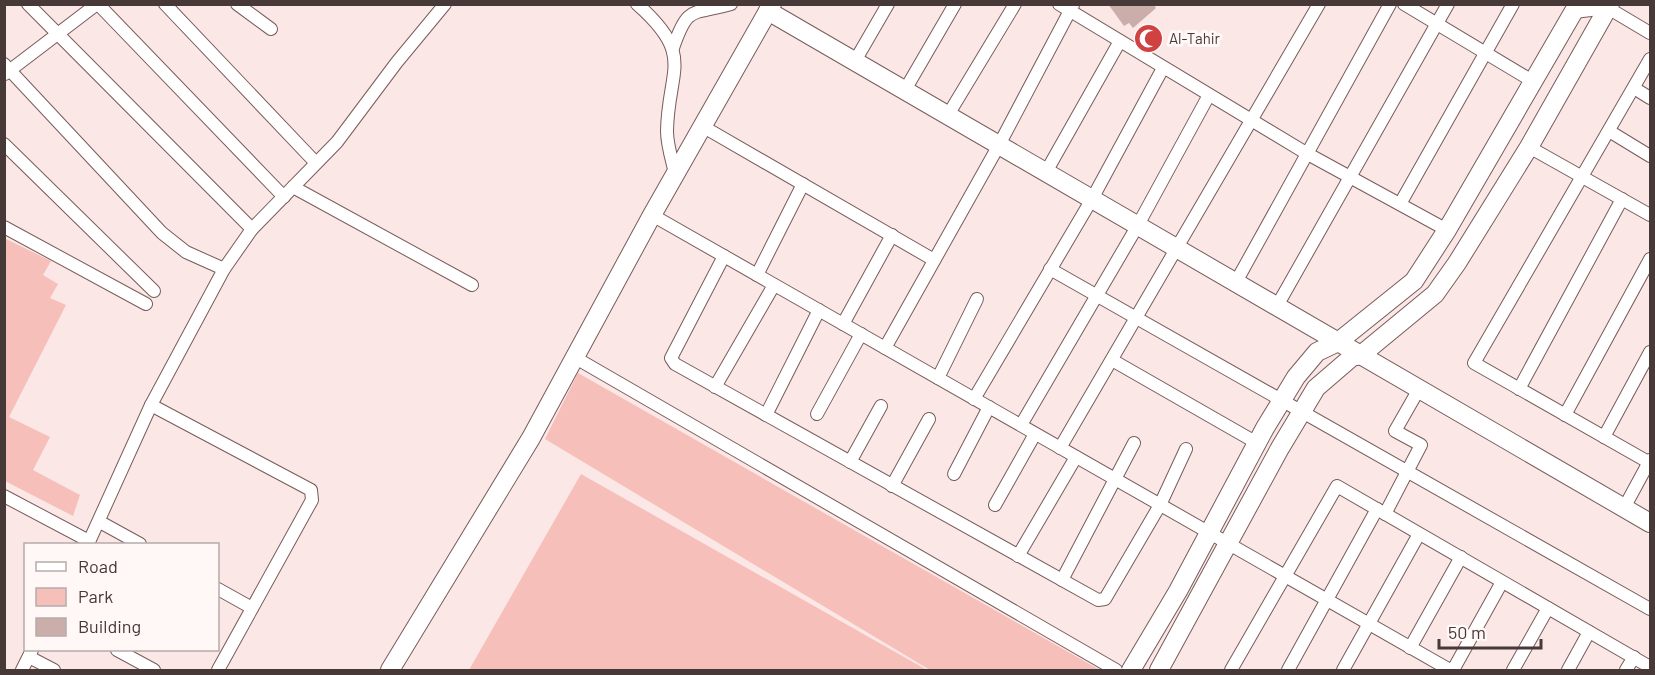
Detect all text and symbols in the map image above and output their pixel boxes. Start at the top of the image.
mosque icon: Al-Tahir [1132,23,1164,55]
place label: Al-Tahir [1169,29,1221,47]
legend [24,543,219,651]
text: Road [78,555,118,577]
text: Park [78,585,113,607]
scale bar [1439,612,1541,650]
text: Building [78,615,141,637]
text: 50 m [1448,621,1486,643]

